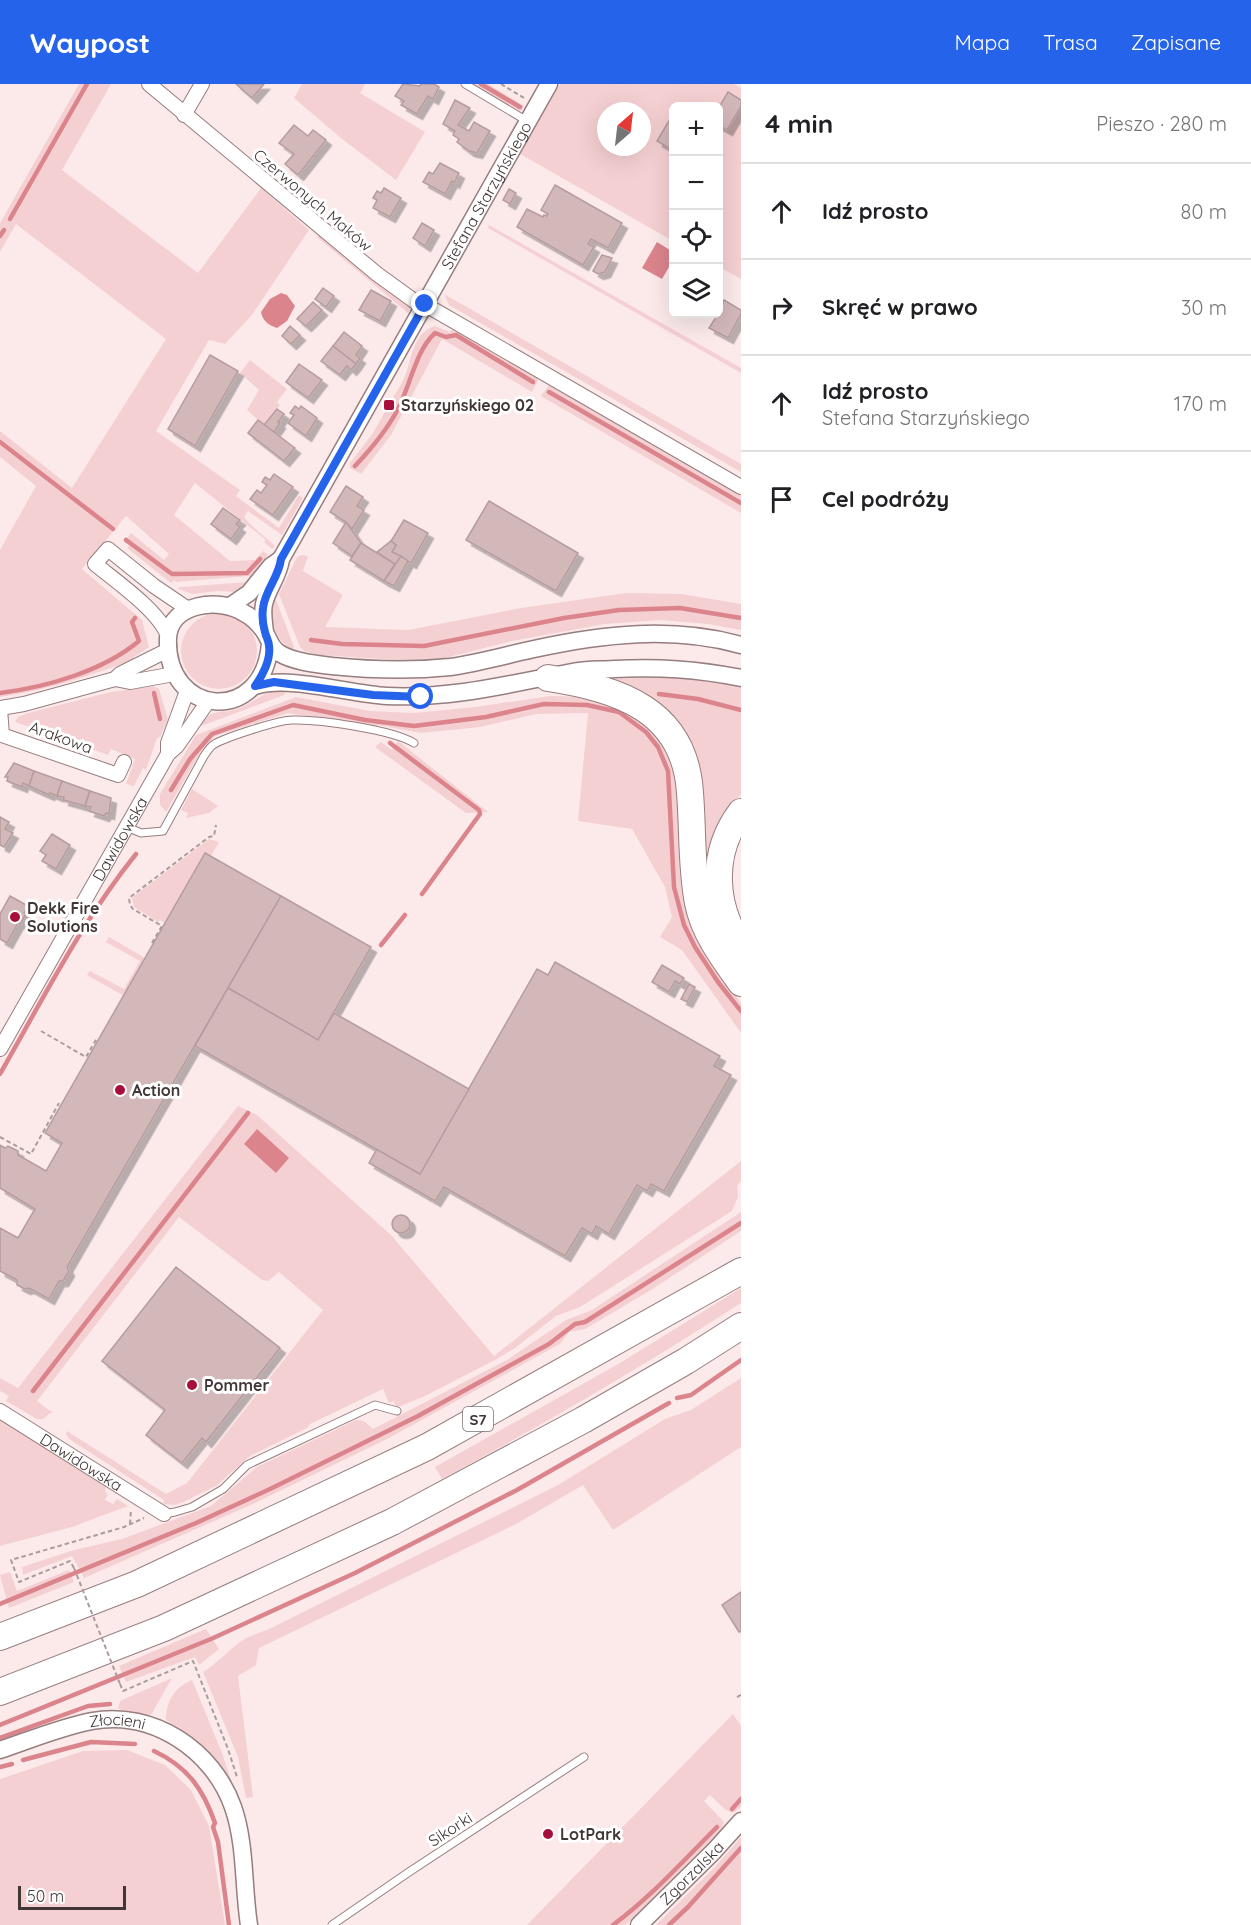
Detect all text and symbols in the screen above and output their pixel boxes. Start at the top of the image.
text: Waypost [30,25,150,60]
text: Mapa [955,29,1010,55]
text: Trasa [1043,29,1098,55]
text: Zapisane [1131,29,1221,55]
north arrow [597,102,651,156]
map controls [669,102,723,318]
button: + [669,102,723,156]
text: 4 min [765,107,833,140]
text: Pieszo · 280 m [1096,111,1227,136]
street label: Stefana Starzyńskiego [437,118,536,273]
street label: Czerwonych Maków [250,145,376,255]
button: − [669,156,723,210]
icon: ahead [765,195,798,228]
text: Idź prosto [822,197,929,225]
text: 80 m [1181,199,1227,224]
button: locate [669,210,723,264]
button: layers [669,264,723,318]
route end [411,290,437,316]
icon: right [765,291,798,324]
text: Skręć w prawo [822,293,978,321]
text: 30 m [1181,295,1227,320]
text: Idź prosto [822,377,929,405]
icon: ahead [765,387,798,420]
text: 170 m [1174,391,1227,416]
place label: Starzyńskiego 02 [401,395,534,415]
marker: Starzyńskiego 02 [382,398,396,412]
text: Stefana Starzyńskiego [822,405,1030,430]
icon: arrive [765,483,798,516]
text: Cel podróży [822,485,949,513]
route start [407,683,433,709]
street label: Arakowa [27,716,95,758]
street label: Dawidowska [88,793,152,884]
place label: Dekk Fire Solutions [27,898,99,936]
marker: Dekk Fire Solutions [8,910,22,924]
place label: Action [132,1080,180,1100]
marker: Action [113,1083,127,1097]
place label: Pommer [204,1375,269,1395]
marker: Pommer [185,1378,199,1392]
road number: S7 [463,1407,493,1431]
street label: Dawidowska [36,1429,126,1495]
street label: Złocieni [87,1709,148,1734]
street label: Sikorki [424,1807,476,1851]
place label: LotPark [560,1824,621,1844]
marker: LotPark [541,1827,555,1841]
street label: Zgorzalska [655,1837,728,1909]
scale bar [18,1883,126,1910]
text: 50 m [27,1886,64,1906]

